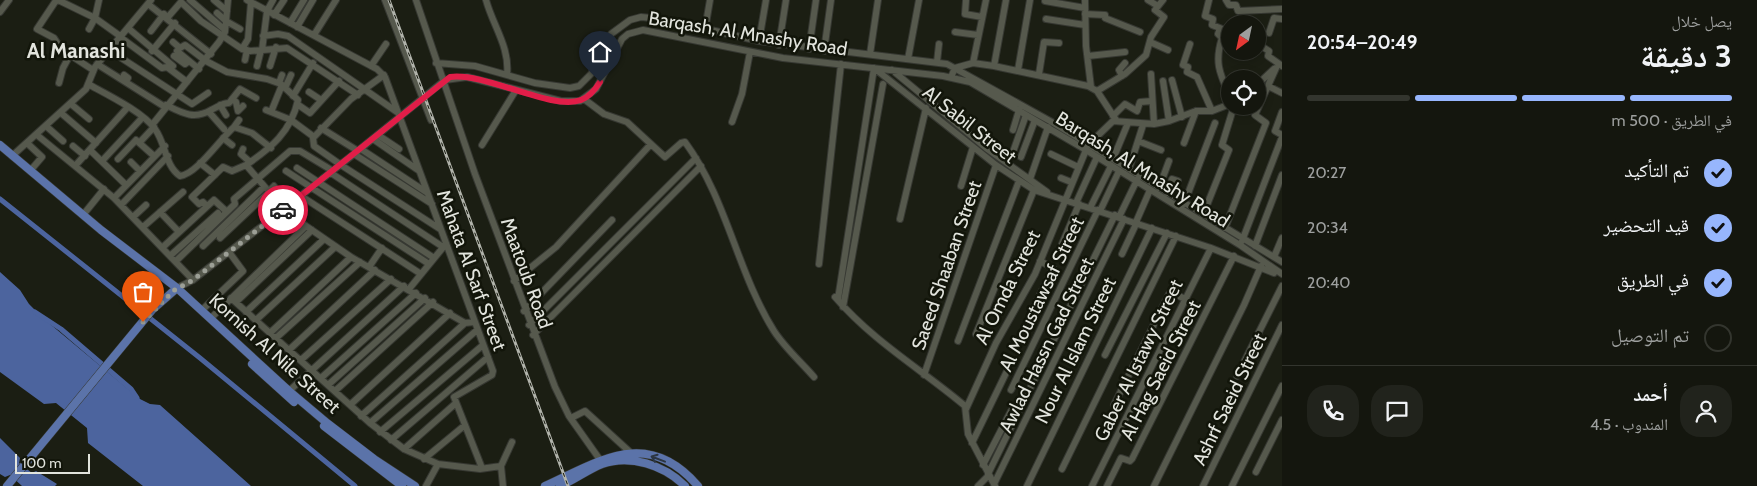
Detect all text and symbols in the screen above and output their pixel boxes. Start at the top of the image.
street label: Barqash, Al Mnashy Road [647,6,849,61]
text: يصل خلال [1672,12,1732,31]
north arrow [1221,15,1266,60]
map controls [1221,15,1266,115]
pin [579,31,621,82]
text: 20:49–20:54 [1307,31,1417,54]
text: 3 دقيقة [1640,36,1732,75]
district label: Al Manashi [27,38,125,63]
icon: home [586,38,614,66]
button: locate [1221,70,1266,115]
street label: Al Sabil Street [918,81,1022,169]
street label: Barqash, Al Mnashy Road [1052,106,1234,232]
text: في الطريق · 500 m [1612,111,1732,130]
text: تم التأكيد [1624,159,1689,182]
icon: check [1704,159,1732,187]
text: 20:27 [1307,163,1346,182]
street label: Saeed Shaaban Street [907,177,986,353]
courier [258,185,308,235]
street label: Mahata Al Sarf Street [432,187,512,354]
icon: car [269,196,297,224]
street label: Al Moustawsaf Street [994,213,1089,375]
text: قيد التحضير [1604,214,1689,237]
icon: check [1704,214,1732,242]
street label: Maatoub Road [496,215,557,332]
text: 20:34 [1307,218,1348,237]
street label: Al Omda Street [970,226,1045,348]
street label: Awlad Hassn Gad Street [994,253,1099,436]
text: في الطريق [1617,269,1689,292]
icon: check [1704,269,1732,297]
pin [122,271,164,322]
street label: Nour Al Islam Street [1030,273,1121,427]
text: 20:40 [1307,273,1350,292]
street label: Gaber Al Istawy Street [1089,275,1188,445]
icon: bag [129,278,157,306]
street label: Kornish Al Nile Street [204,288,345,419]
street label: Al Hag Saeid Street [1115,296,1206,444]
text: تم التوصيل [1611,324,1689,347]
street label: Ashrf Saeid Street [1188,329,1272,469]
text: أحمد [1633,383,1668,406]
button: phone [1307,385,1359,437]
button: chat [1371,385,1423,437]
button: person [1680,385,1732,437]
text: المندوب · 4.5 [1590,415,1668,434]
scale bar [15,451,90,474]
text: 100 m [22,454,62,472]
one-way arrow [651,454,667,463]

